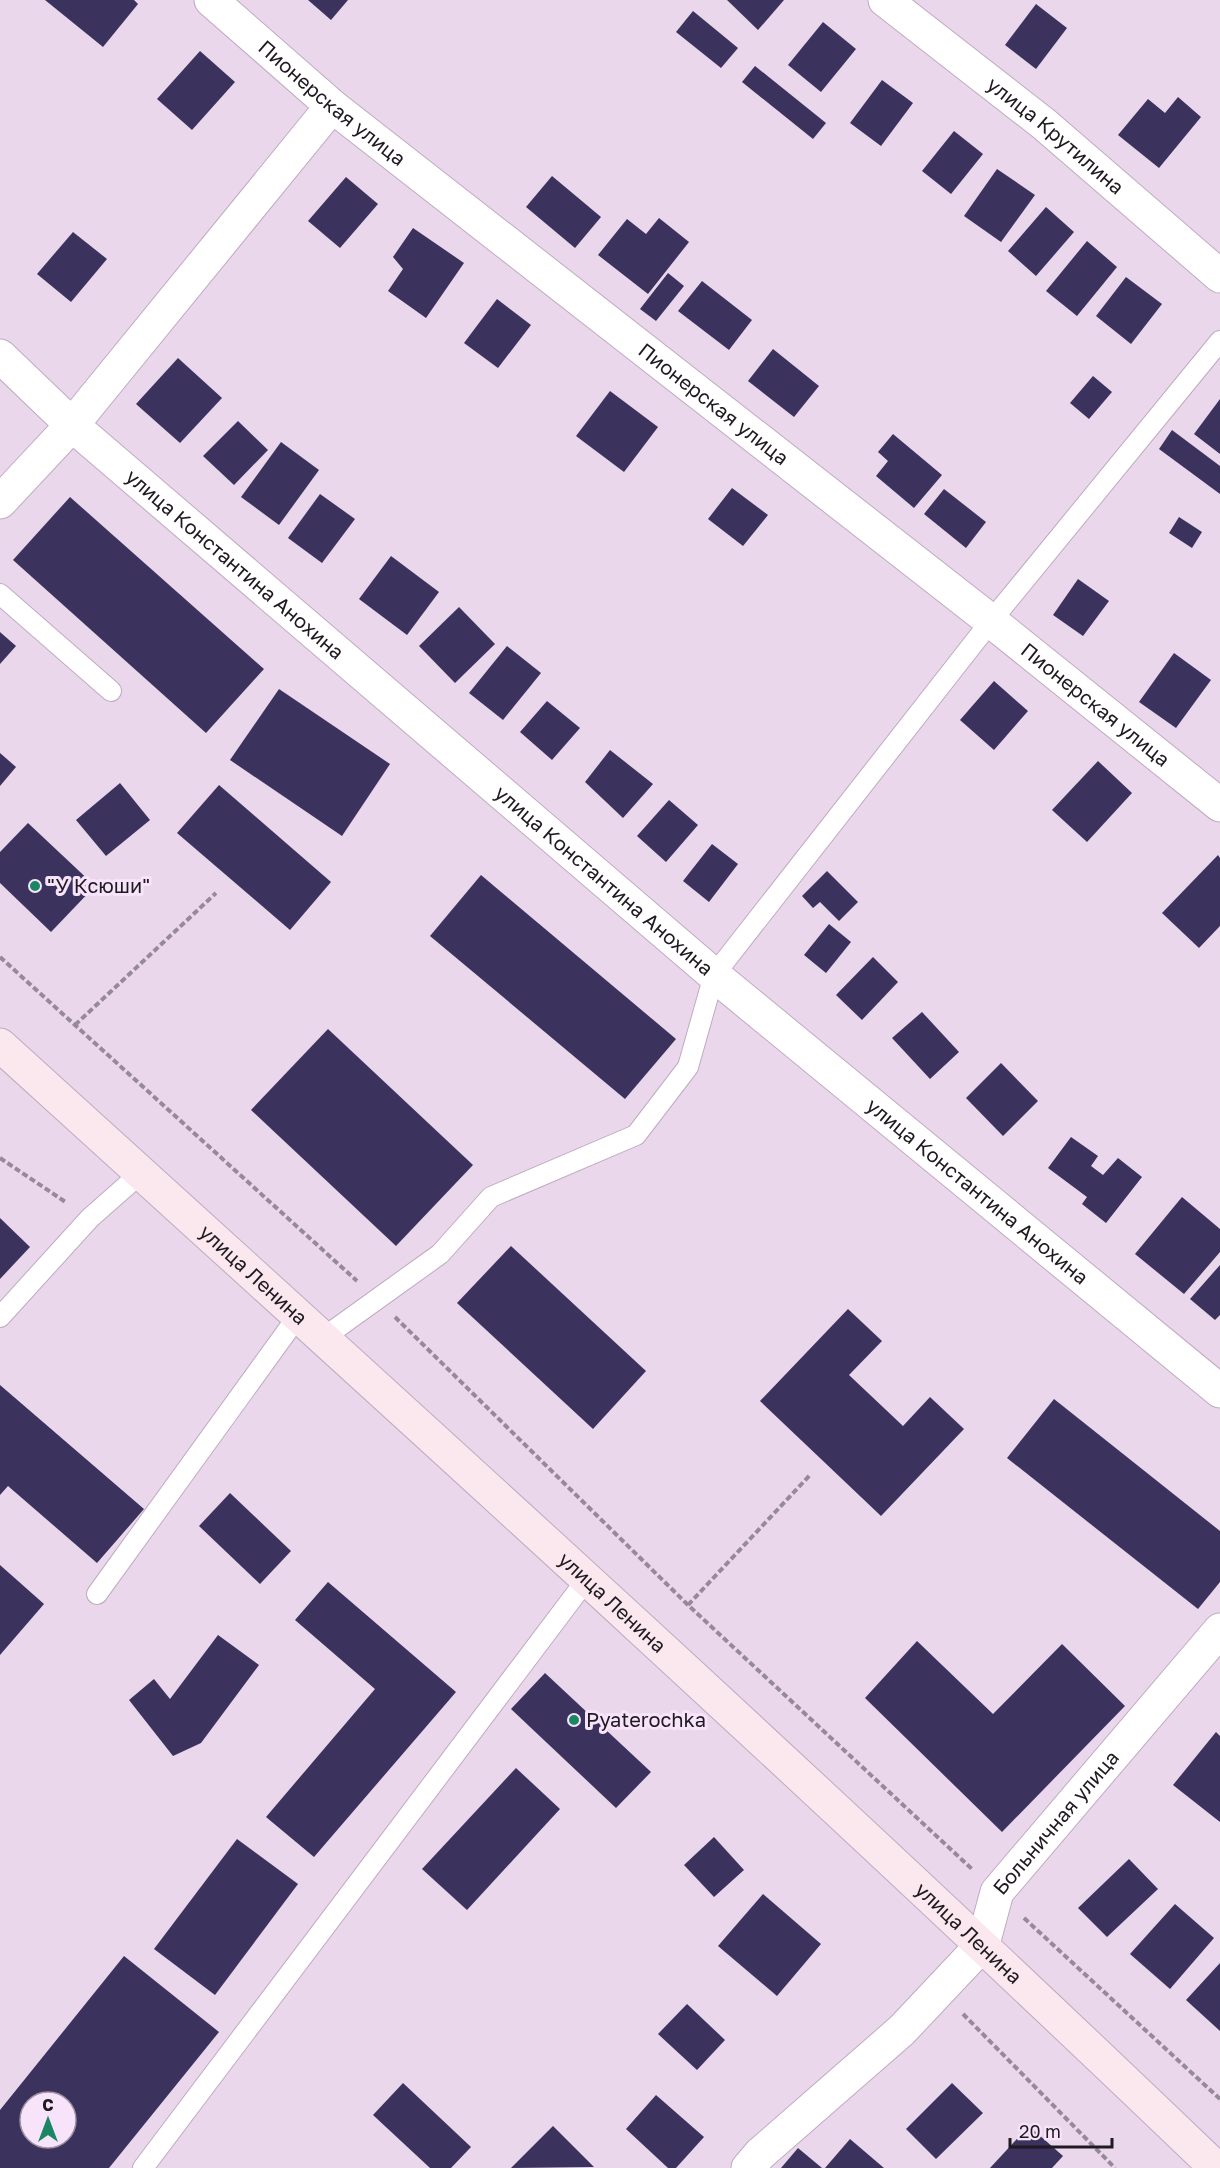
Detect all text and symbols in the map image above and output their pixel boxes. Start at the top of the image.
street label: Пионерская улица [254,34,411,170]
street label: улица Крутилина [983,71,1129,199]
street label: Пионерская улица [634,337,794,469]
street label: улица Константина Анохина [121,464,349,664]
street label: Пионерская улица [1017,637,1175,771]
street label: улица Константина Анохина [490,780,718,980]
place label: "У Ксюши" [47,873,150,897]
marker: "У Ксюши" [28,879,42,893]
street label: улица Константина Анохина [862,1093,1094,1289]
street label: улица Ленина [195,1219,313,1329]
street label: улица Ленина [554,1546,672,1657]
place label: Pyaterochka [586,1707,706,1731]
marker: Pyaterochka [567,1713,581,1727]
street label: Больничная улица [987,1745,1123,1899]
street label: улица Ленина [911,1877,1027,1988]
north arrow [18,2090,78,2150]
text: С [42,2095,54,2115]
scale bar [1010,2111,1112,2149]
text: 20 m [1019,2120,1061,2142]

